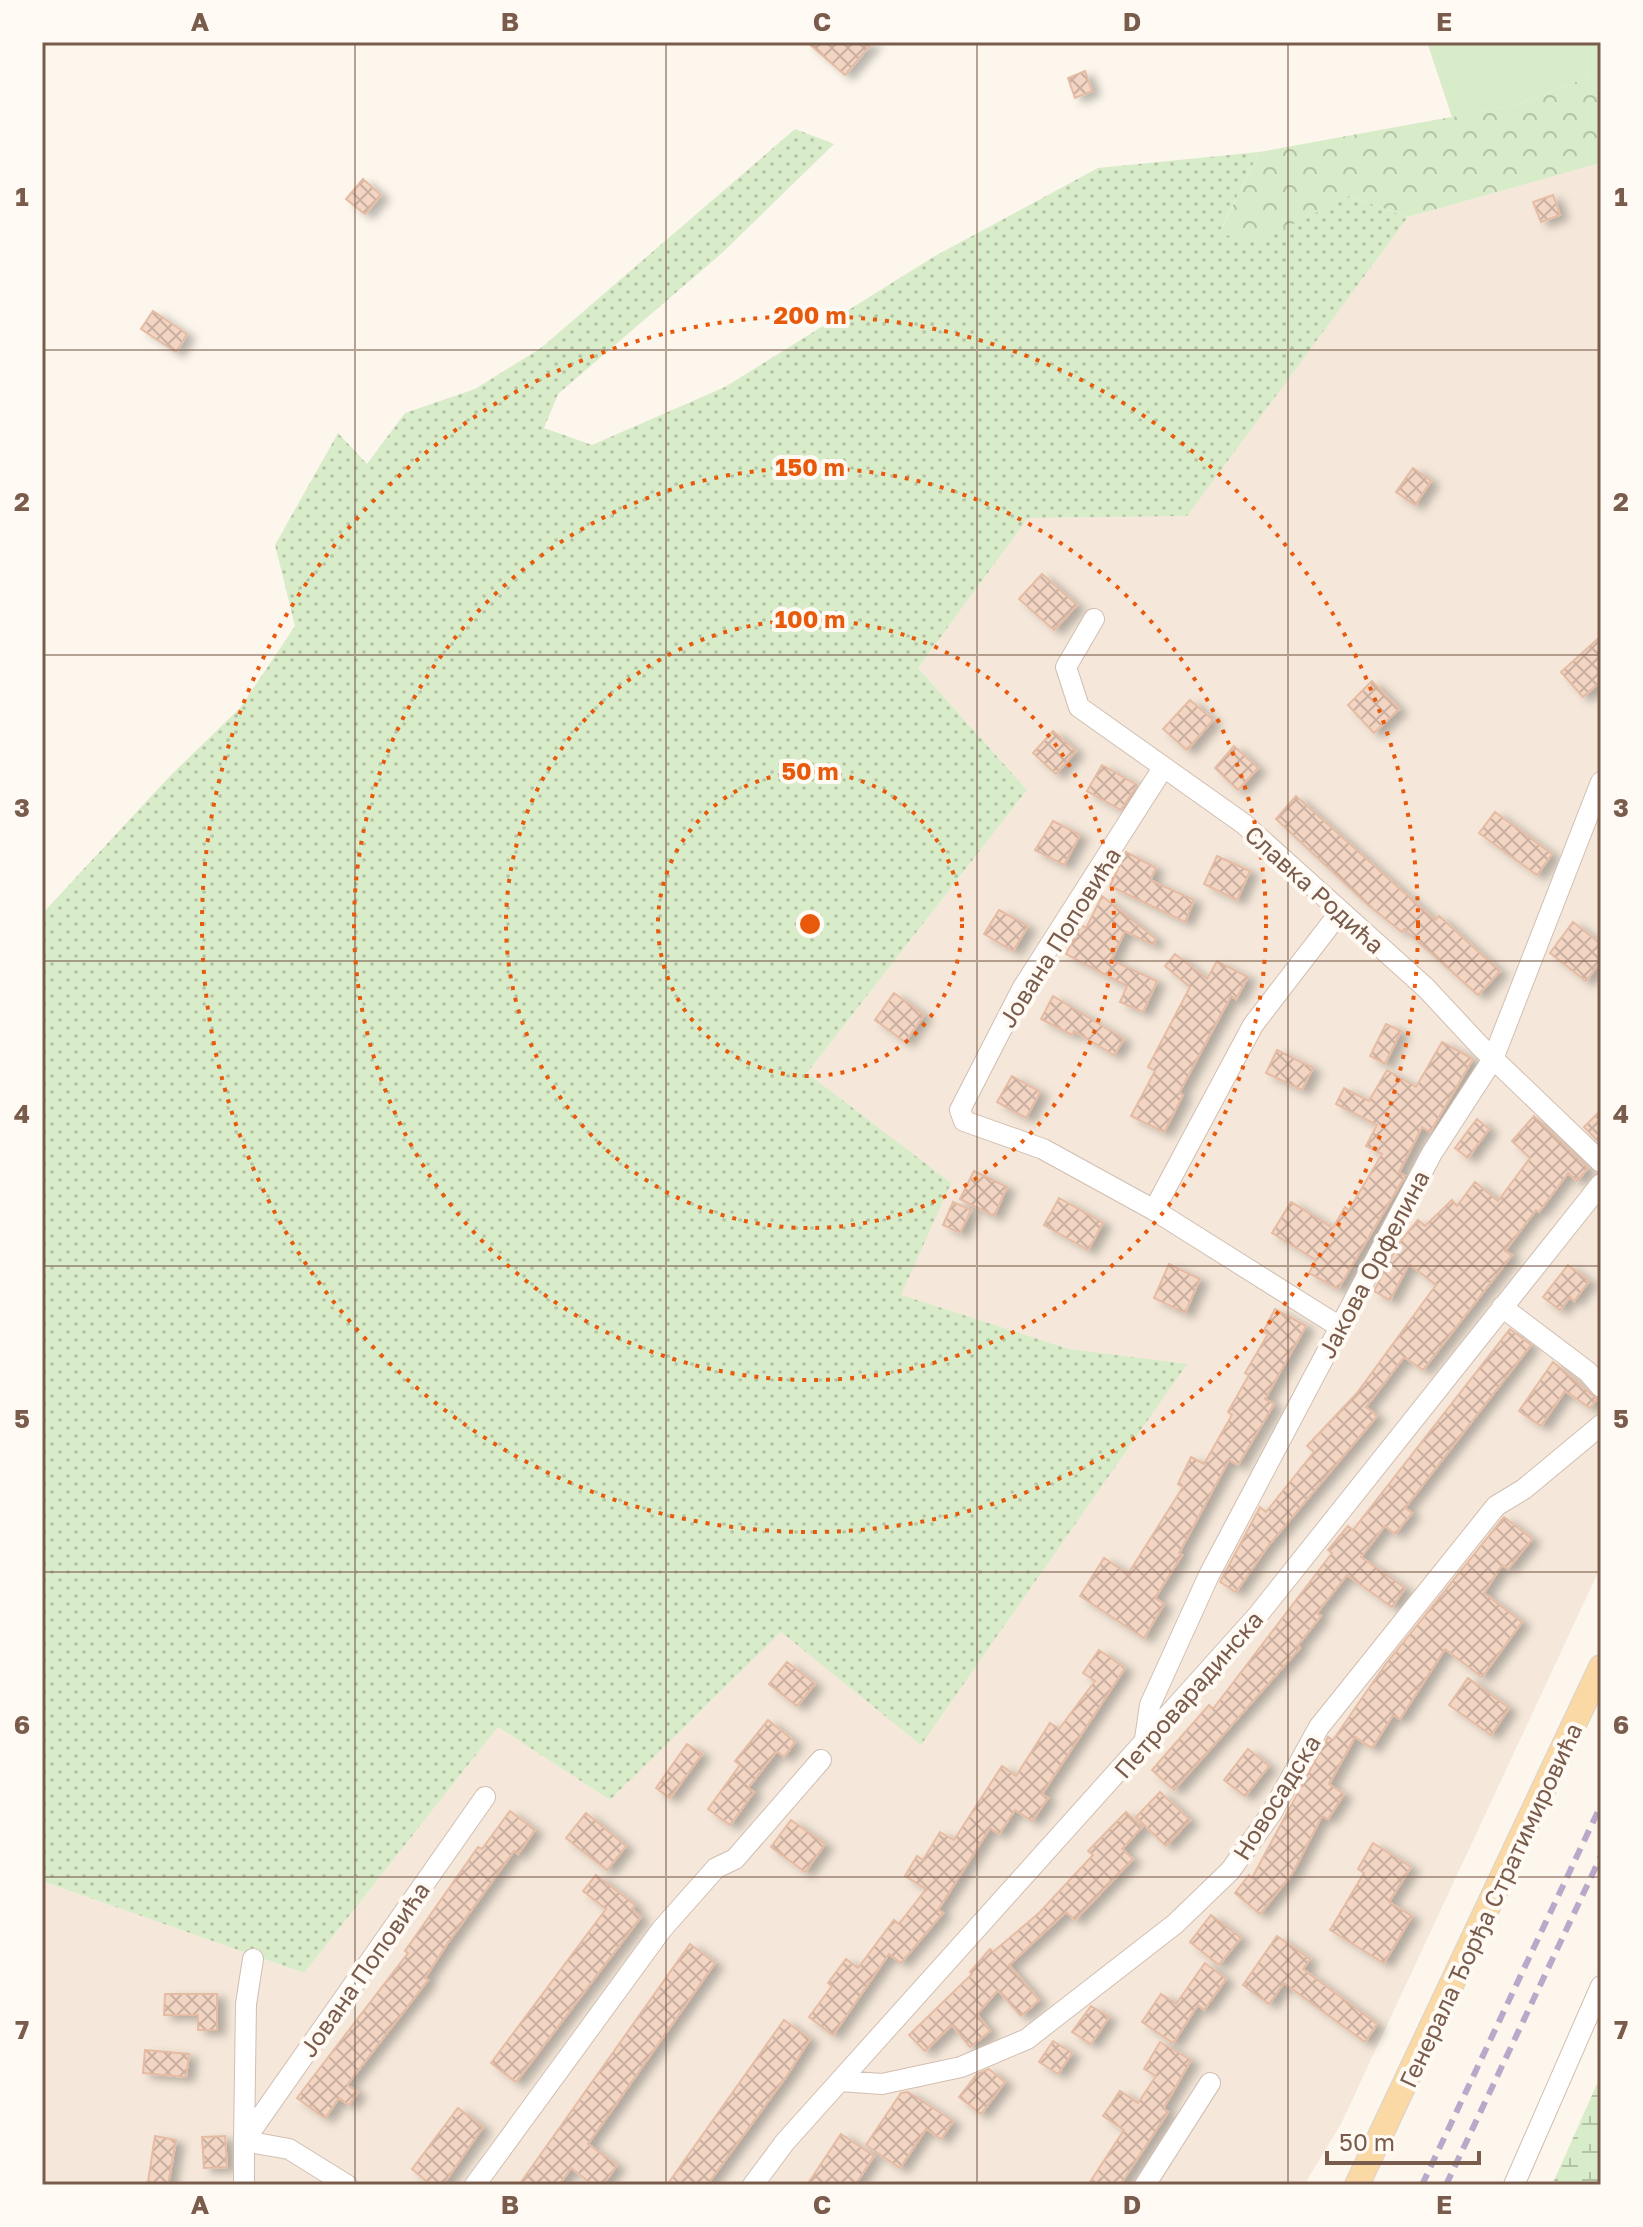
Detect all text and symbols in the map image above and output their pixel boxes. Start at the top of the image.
text: A [191,6,210,37]
text: B [501,6,519,37]
text: C [813,6,831,37]
text: D [1123,6,1141,37]
text: E [1436,6,1452,37]
text: 1 [15,181,29,212]
text: 1 [1614,181,1628,212]
text: 200 m [774,300,846,329]
text: 150 m [775,452,845,481]
text: 2 [14,486,30,517]
text: 2 [1613,486,1629,517]
text: 100 m [775,604,845,633]
text: 50 m [781,756,839,785]
text: 3 [14,792,30,823]
text: 3 [1613,792,1629,823]
street label: Славка Родића [1239,819,1391,959]
street label: Јована Поповића [992,842,1126,1032]
centre of rings [796,910,824,938]
text: 4 [14,1098,30,1129]
text: 4 [1613,1098,1629,1129]
street label: Јакова Орфелина [1311,1165,1435,1363]
text: 5 [14,1403,30,1434]
text: 5 [1613,1403,1629,1434]
street label: Петроварадинска [1107,1604,1269,1784]
text: 6 [14,1709,30,1740]
text: 6 [1613,1709,1629,1740]
street label: Генерала Ђорђа Стратимировића [1393,1718,1587,2092]
street label: Новосадска [1226,1729,1326,1865]
street label: Јована Поповића [293,1876,435,2062]
text: 7 [15,2014,29,2045]
text: 7 [1614,2014,1628,2045]
scale bar [1327,2115,1479,2165]
text: 50 m [1339,2127,1395,2156]
text: A [191,2189,210,2220]
text: B [501,2189,519,2220]
text: C [813,2189,831,2220]
text: D [1123,2189,1141,2220]
text: E [1436,2189,1452,2220]

